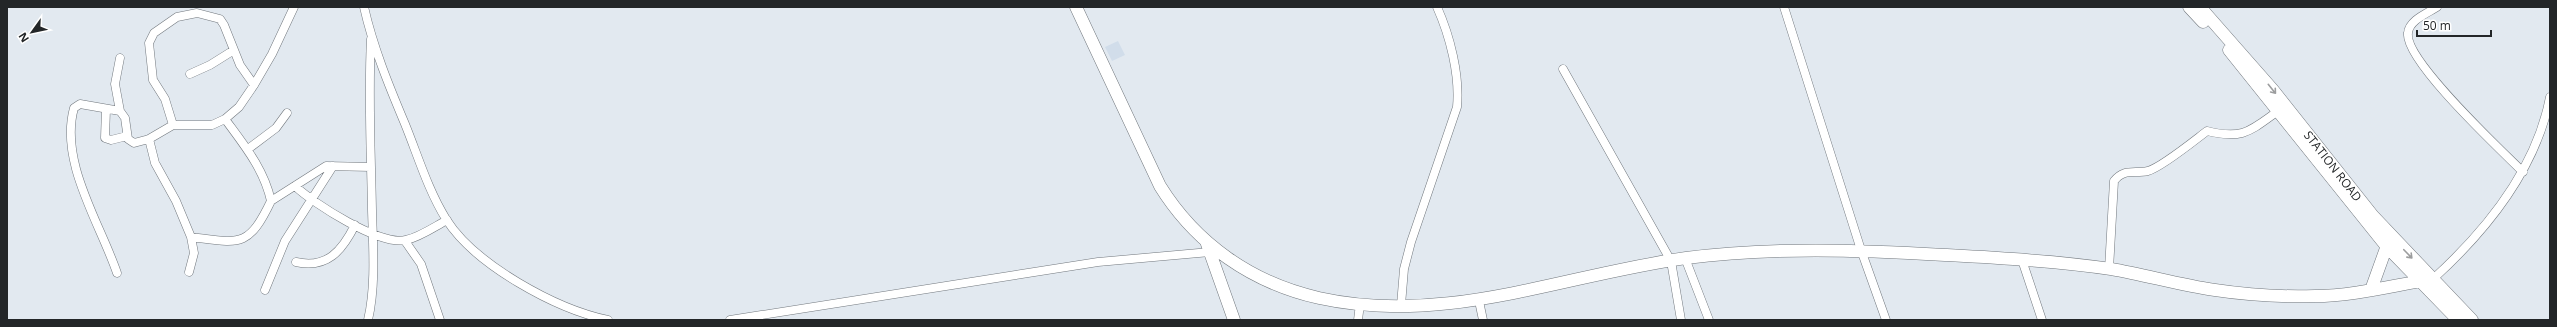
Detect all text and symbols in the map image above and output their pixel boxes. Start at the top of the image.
north arrow [12,12,52,52]
scale bar [2417,12,2491,38]
text: 50 m [2423,17,2451,34]
text: N [14,30,32,46]
one-way arrow [2268,83,2276,94]
street label: STATION ROAD [2300,127,2366,205]
one-way arrow [2403,249,2413,259]

